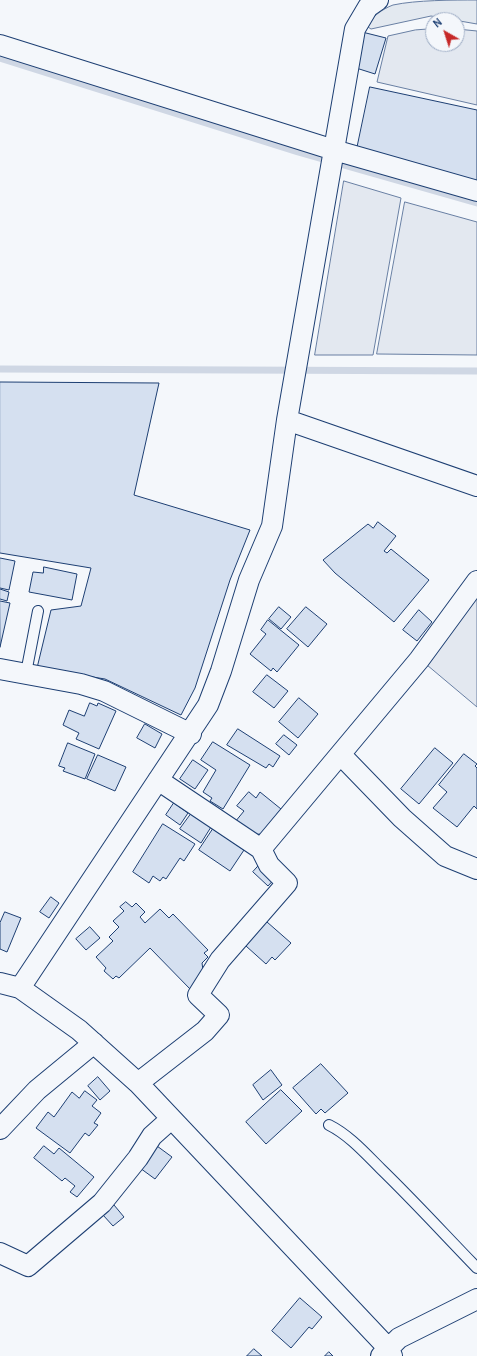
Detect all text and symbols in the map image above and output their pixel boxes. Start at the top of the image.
north arrow [425,12,465,52]
text: N [431,16,445,31]

